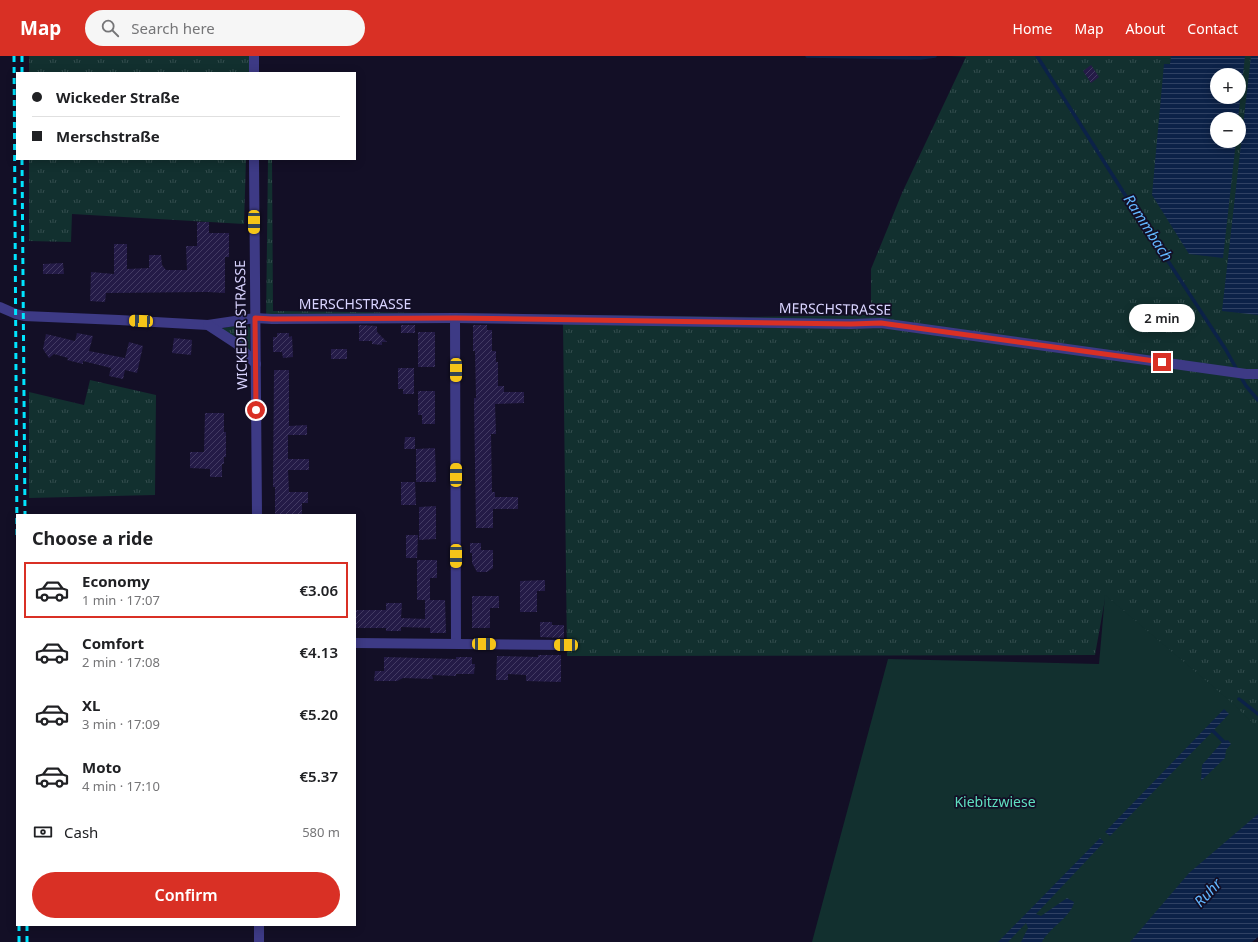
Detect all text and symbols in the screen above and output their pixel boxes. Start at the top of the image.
search box [85,10,365,46]
text: Map [20,15,61,41]
icon: search [99,17,121,39]
text: Search here [131,18,215,38]
text: Home [1013,19,1052,38]
text: Map [1074,19,1104,38]
text: About [1126,19,1165,38]
text: Contact [1187,19,1238,38]
map controls [1210,68,1246,148]
button: + [1210,68,1246,104]
text: Wickeder Straße [56,87,180,107]
button: − [1210,112,1246,148]
text: Merschstraße [56,126,160,146]
water label: Rammbach [1120,190,1178,265]
car [248,210,260,234]
street label: WICKEDER STRASSE [230,260,251,390]
street label: MERSCHSTRASSE [299,294,411,313]
street label: MERSCHSTRASSE [779,298,891,319]
callout: 2 min [1129,304,1195,332]
text: 2 min [1144,309,1180,327]
car [129,314,153,328]
route end [1153,353,1171,371]
car [450,358,462,382]
route start [247,401,265,419]
car [450,463,462,487]
text: Choose a ride [32,526,153,550]
car [450,544,462,568]
text: Economy [82,571,150,591]
icon: car [34,572,70,608]
text: €3.06 [300,580,338,600]
text: 1 min · 17:07 [82,591,160,609]
text: Comfort [82,633,144,653]
icon: car [34,634,70,670]
car [472,638,496,650]
car [554,639,578,651]
text: €4.13 [300,642,338,662]
text: 2 min · 17:08 [82,653,160,671]
text: XL [82,695,100,715]
icon: car [34,696,70,732]
text: €5.20 [300,704,338,724]
text: 3 min · 17:09 [82,715,160,733]
text: Moto [82,757,121,777]
icon: car [34,758,70,794]
text: €5.37 [300,766,338,786]
text: 4 min · 17:10 [82,777,160,795]
park label: Kiebitzwiese [954,792,1036,811]
icon: cash [32,821,54,843]
text: Cash [64,822,98,842]
text: 580 m [302,823,340,841]
button: Confirm [32,872,340,918]
water label: Ruhr [1189,873,1226,911]

